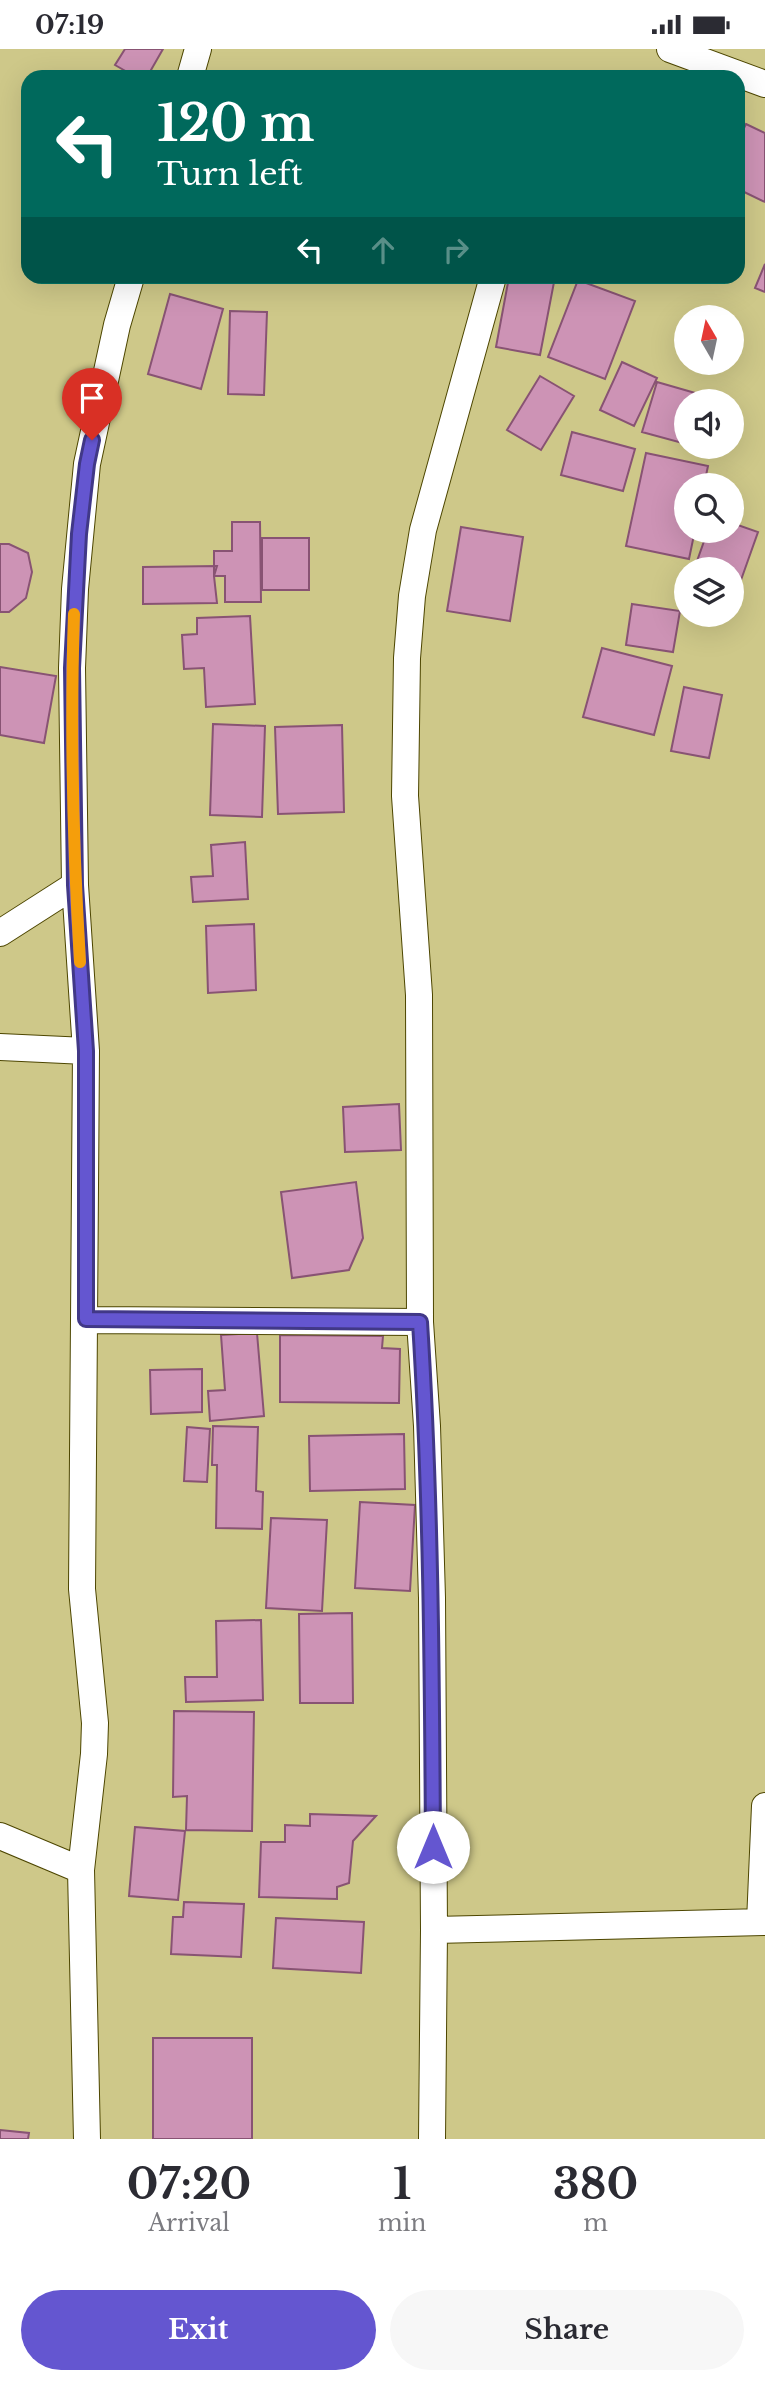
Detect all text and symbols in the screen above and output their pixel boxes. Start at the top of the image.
text: 07:19 [35,9,104,41]
text: 120 m [157,93,315,154]
icon: left [42,98,133,189]
text: Turn left [157,154,303,194]
icon: left [291,231,329,269]
icon: ahead [364,231,402,269]
icon: right [437,231,475,269]
north arrow [674,305,744,375]
map controls [674,305,744,627]
pin [62,368,122,440]
icon: arrive [73,379,111,417]
button: sound [674,389,744,459]
button: search [674,473,744,543]
button: layers [674,557,744,627]
position arrow [396,1810,470,1884]
text: 07:20 [127,2158,251,2210]
text: 1 [393,2158,411,2210]
text: 380 [553,2158,638,2210]
text: Arrival [148,2209,230,2237]
text: min [378,2209,426,2237]
text: m [583,2209,608,2237]
button: Exit [21,2290,376,2370]
button: Share [390,2290,744,2370]

